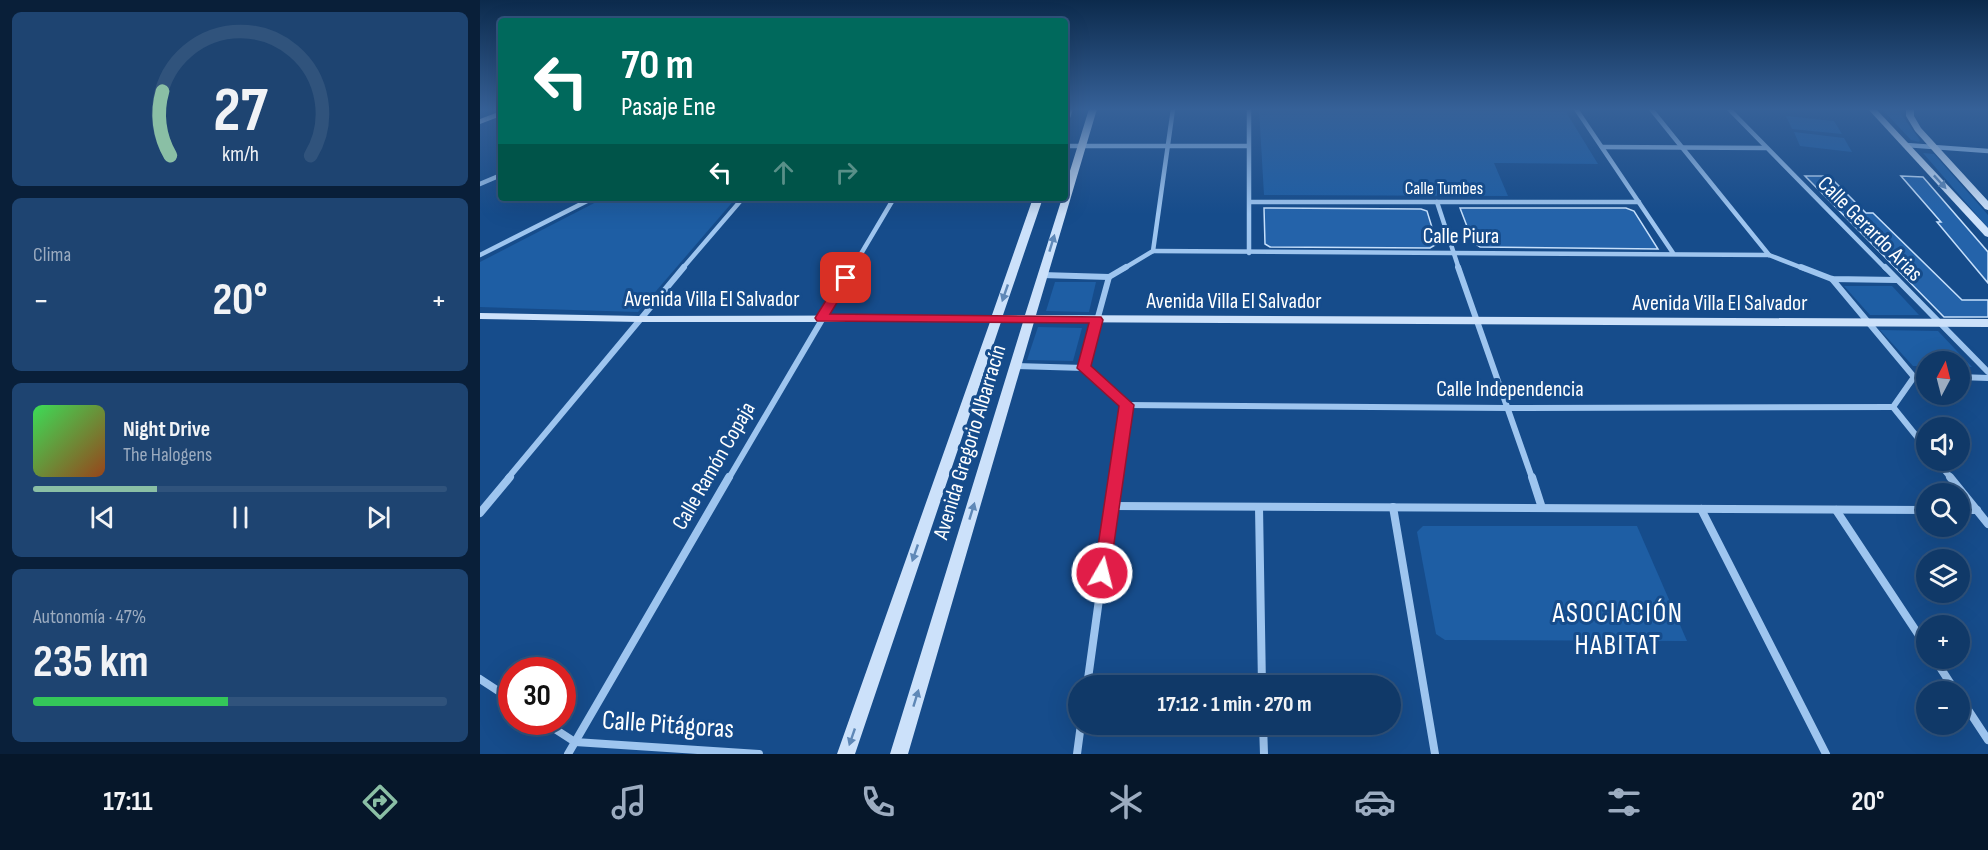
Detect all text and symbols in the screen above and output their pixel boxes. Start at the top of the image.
text: 70 m [621,40,694,91]
icon: left [522,42,600,120]
text: 27 [213,74,268,149]
text: Pasaje Ene [621,91,716,123]
text: km/h [221,142,259,167]
icon: left [704,156,737,189]
icon: ahead [767,156,800,189]
icon: right [830,156,863,189]
street label: Calle Gerardo Arias [1812,171,1928,287]
one-way arrow [1933,175,1947,190]
street label: Calle Tumbes [1405,178,1483,199]
street label: Calle Piura [1423,223,1499,250]
one-way arrow [1048,234,1057,252]
text: Clima [33,243,71,267]
pin [820,252,871,303]
icon: arrive [829,261,862,294]
text: 20° [212,273,268,328]
text: − [33,281,49,321]
text: + [431,281,447,321]
one-way arrow [1000,284,1010,302]
street label: Avenida Villa El Salvador [623,286,800,313]
street label: Avenida Villa El Salvador [1145,288,1322,315]
street label: Avenida Villa El Salvador [1631,290,1808,317]
street label: Avenida Gregorio Albarracín [927,341,1012,544]
north arrow [1916,351,1970,405]
map controls [1916,351,1970,735]
street label: Calle Independencia [1436,376,1584,403]
street label: Calle Ramón Copaja [666,397,762,535]
text: Night Drive [123,416,210,443]
button: sound [1916,417,1970,471]
text: The Halogens [123,443,212,467]
button: search [1916,483,1970,537]
icon: previous [86,501,119,534]
icon: pause [224,501,257,534]
icon: next [362,501,395,534]
one-way arrow [968,502,977,520]
position arrow [1070,541,1134,605]
one-way arrow [910,544,920,562]
button: layers [1916,549,1970,603]
district label: ASOCIACIÓN HABITAT [1551,597,1684,662]
text: Autonomía · 47% [33,605,146,629]
button: + [1916,615,1970,669]
text: 235 km [33,635,149,690]
speed limit sign: 30 [498,657,576,735]
button: − [1916,681,1970,735]
one-way arrow [911,689,921,707]
text: 17:12 · 1 min · 270 m [1157,691,1312,718]
street label: Calle Pitágoras [601,704,735,746]
one-way arrow [846,728,856,746]
icon: directions [359,781,401,823]
icon: music [608,781,650,823]
icon: phone [857,781,899,823]
icon: climate [1105,781,1147,823]
icon: car [1354,781,1396,823]
icon: filters [1603,781,1645,823]
text: 17:11 [103,786,153,818]
text: 20° [1851,786,1885,818]

